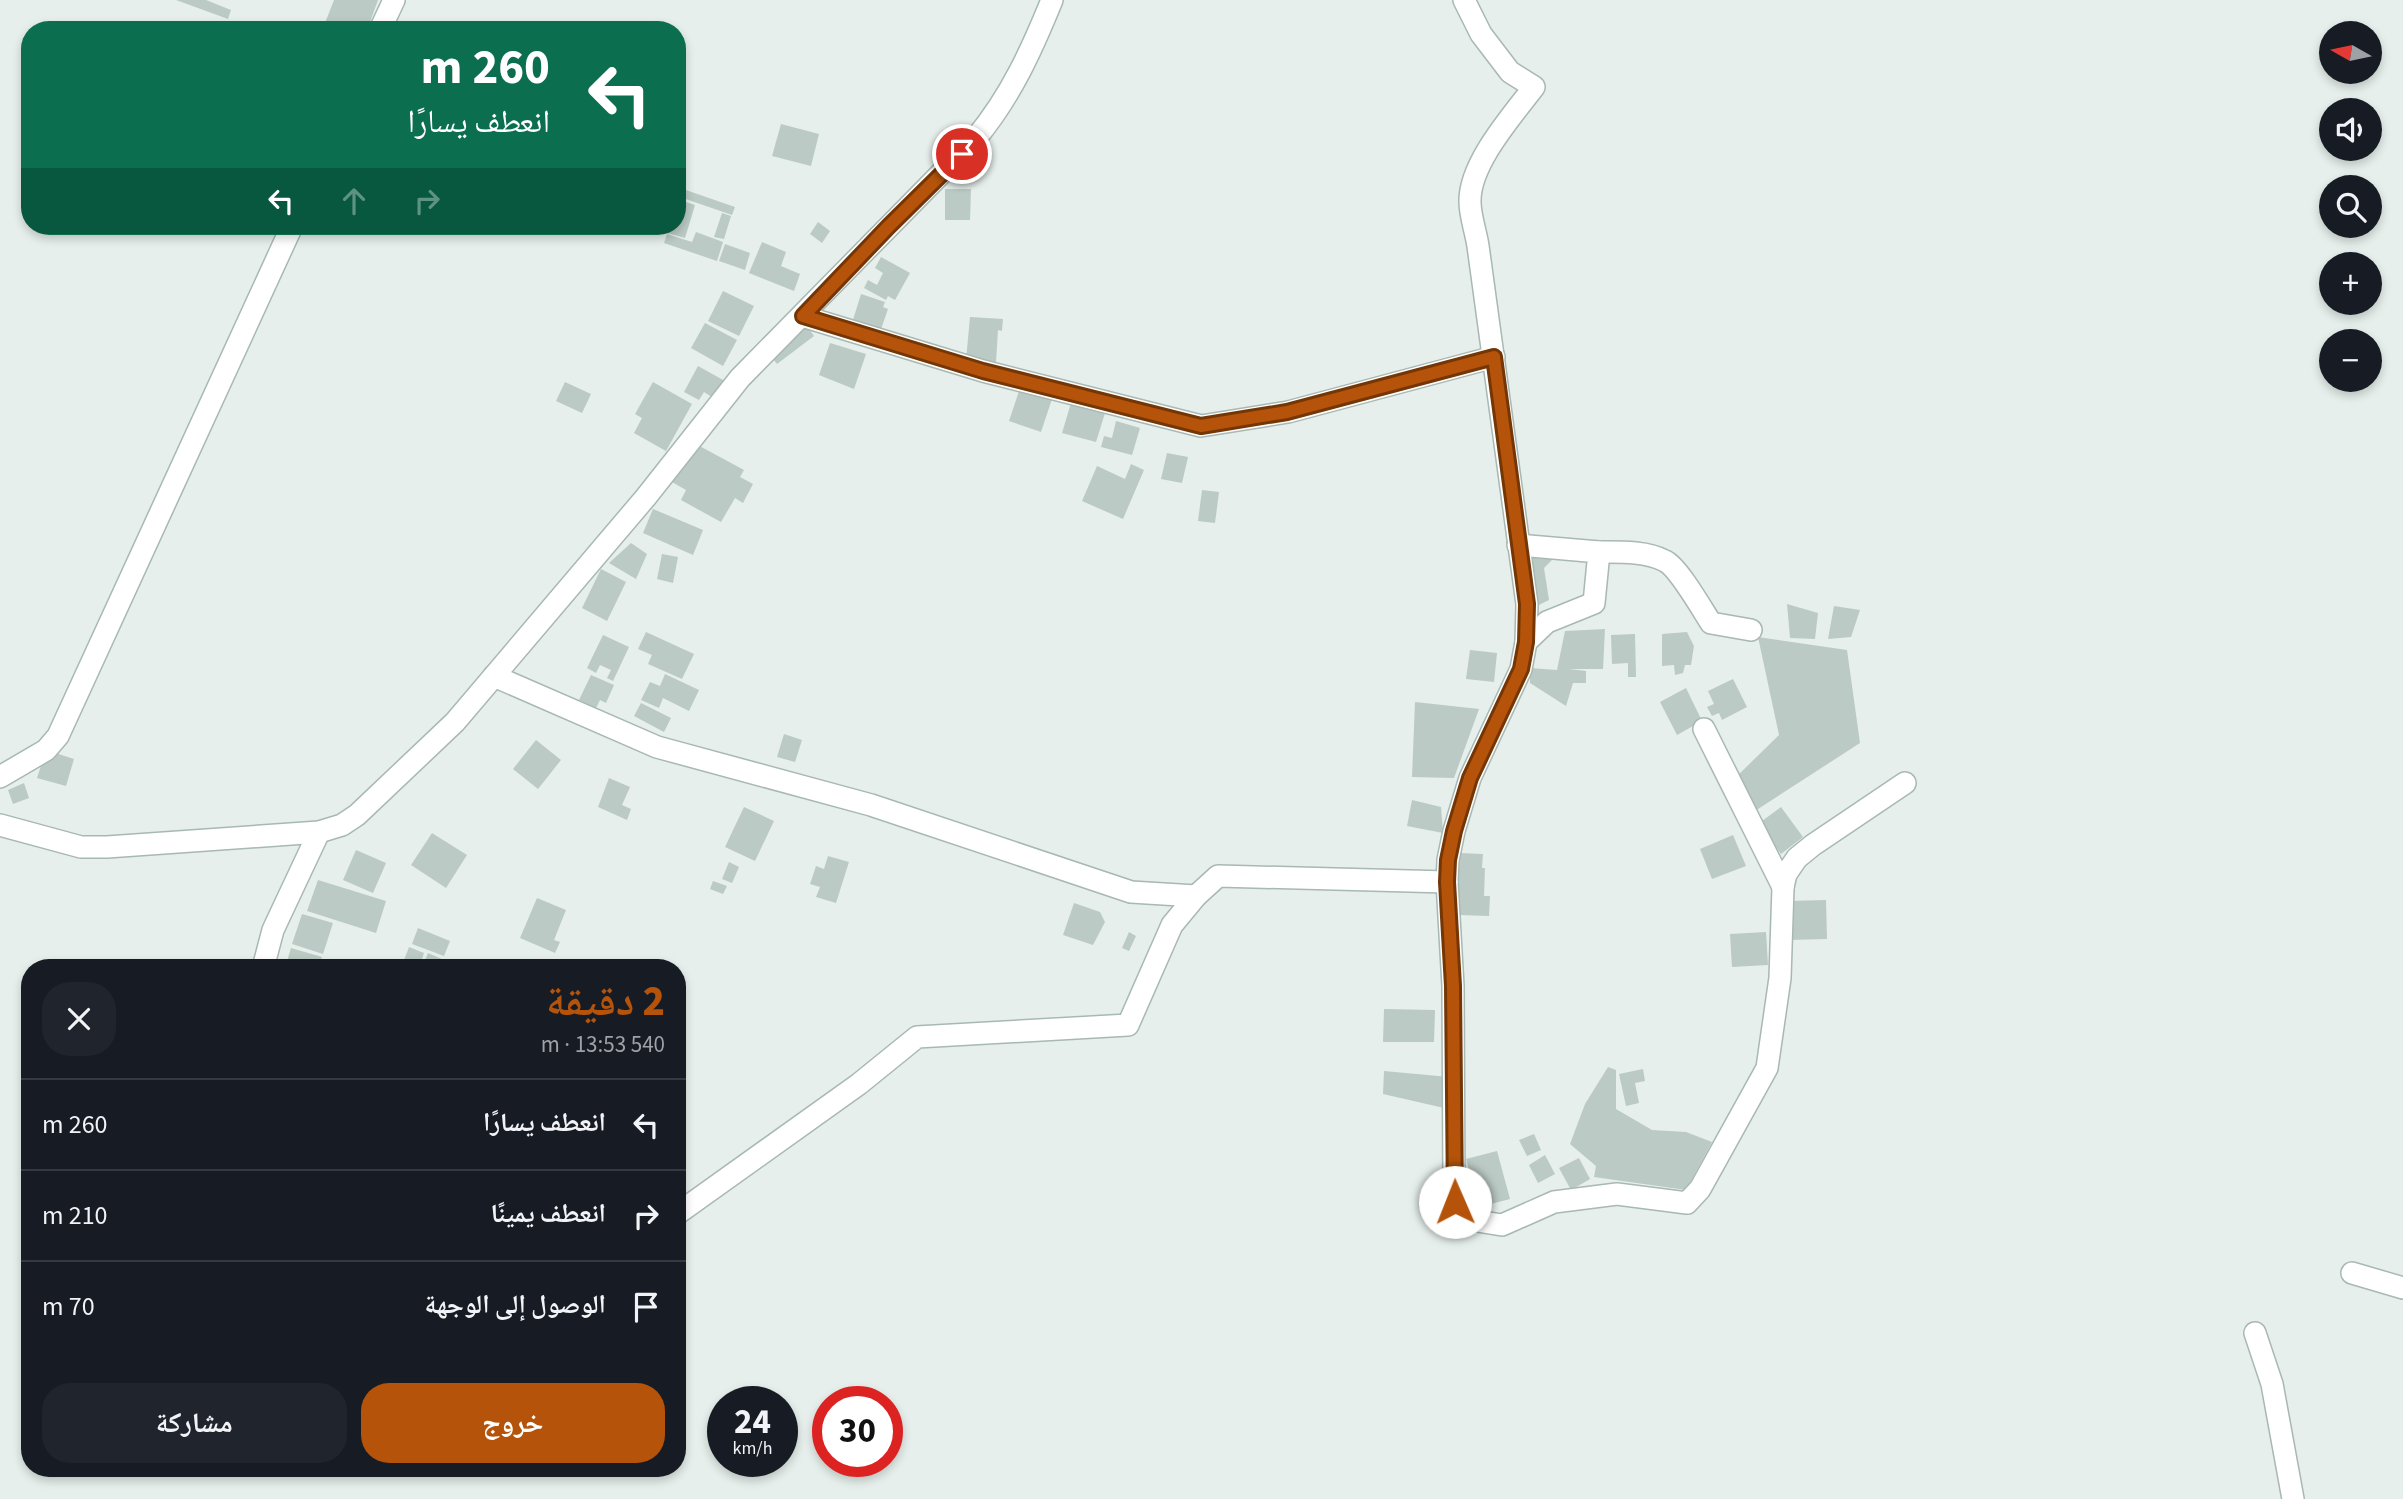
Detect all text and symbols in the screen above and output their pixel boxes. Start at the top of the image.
north arrow [2319,21,2382,84]
map controls [2319,21,2382,392]
text: 260 m [421,33,550,103]
icon: left [574,49,665,140]
button: sound [2319,98,2382,161]
text: انعطف يسارًا [407,99,550,145]
pin [932,124,992,184]
icon: arrive [943,135,981,173]
button: search [2319,175,2382,238]
icon: left [262,182,300,220]
icon: ahead [335,182,373,220]
icon: right [408,182,446,220]
button: + [2319,252,2382,315]
button: − [2319,329,2382,392]
text: 2 دقيقة [546,972,665,1032]
button: close [42,982,116,1056]
text: 540 m · 13:53 [541,1028,665,1061]
text: انعطف يسارًا [483,1104,606,1141]
text: 260 m [42,1106,108,1143]
icon: left [627,1106,665,1144]
position arrow [1418,1165,1492,1239]
text: انعطف يمينًا [491,1195,606,1232]
text: 210 m [42,1197,108,1234]
icon: right [627,1197,665,1235]
text: الوصول إلى الوجهة [425,1286,606,1323]
text: 70 m [42,1288,95,1325]
icon: arrive [627,1288,665,1326]
button: مشاركة [42,1383,347,1463]
button: خروج [361,1383,665,1463]
speed limit sign: 30 [812,1386,903,1477]
text: 24 [734,1397,771,1447]
text: km/h [733,1436,772,1461]

